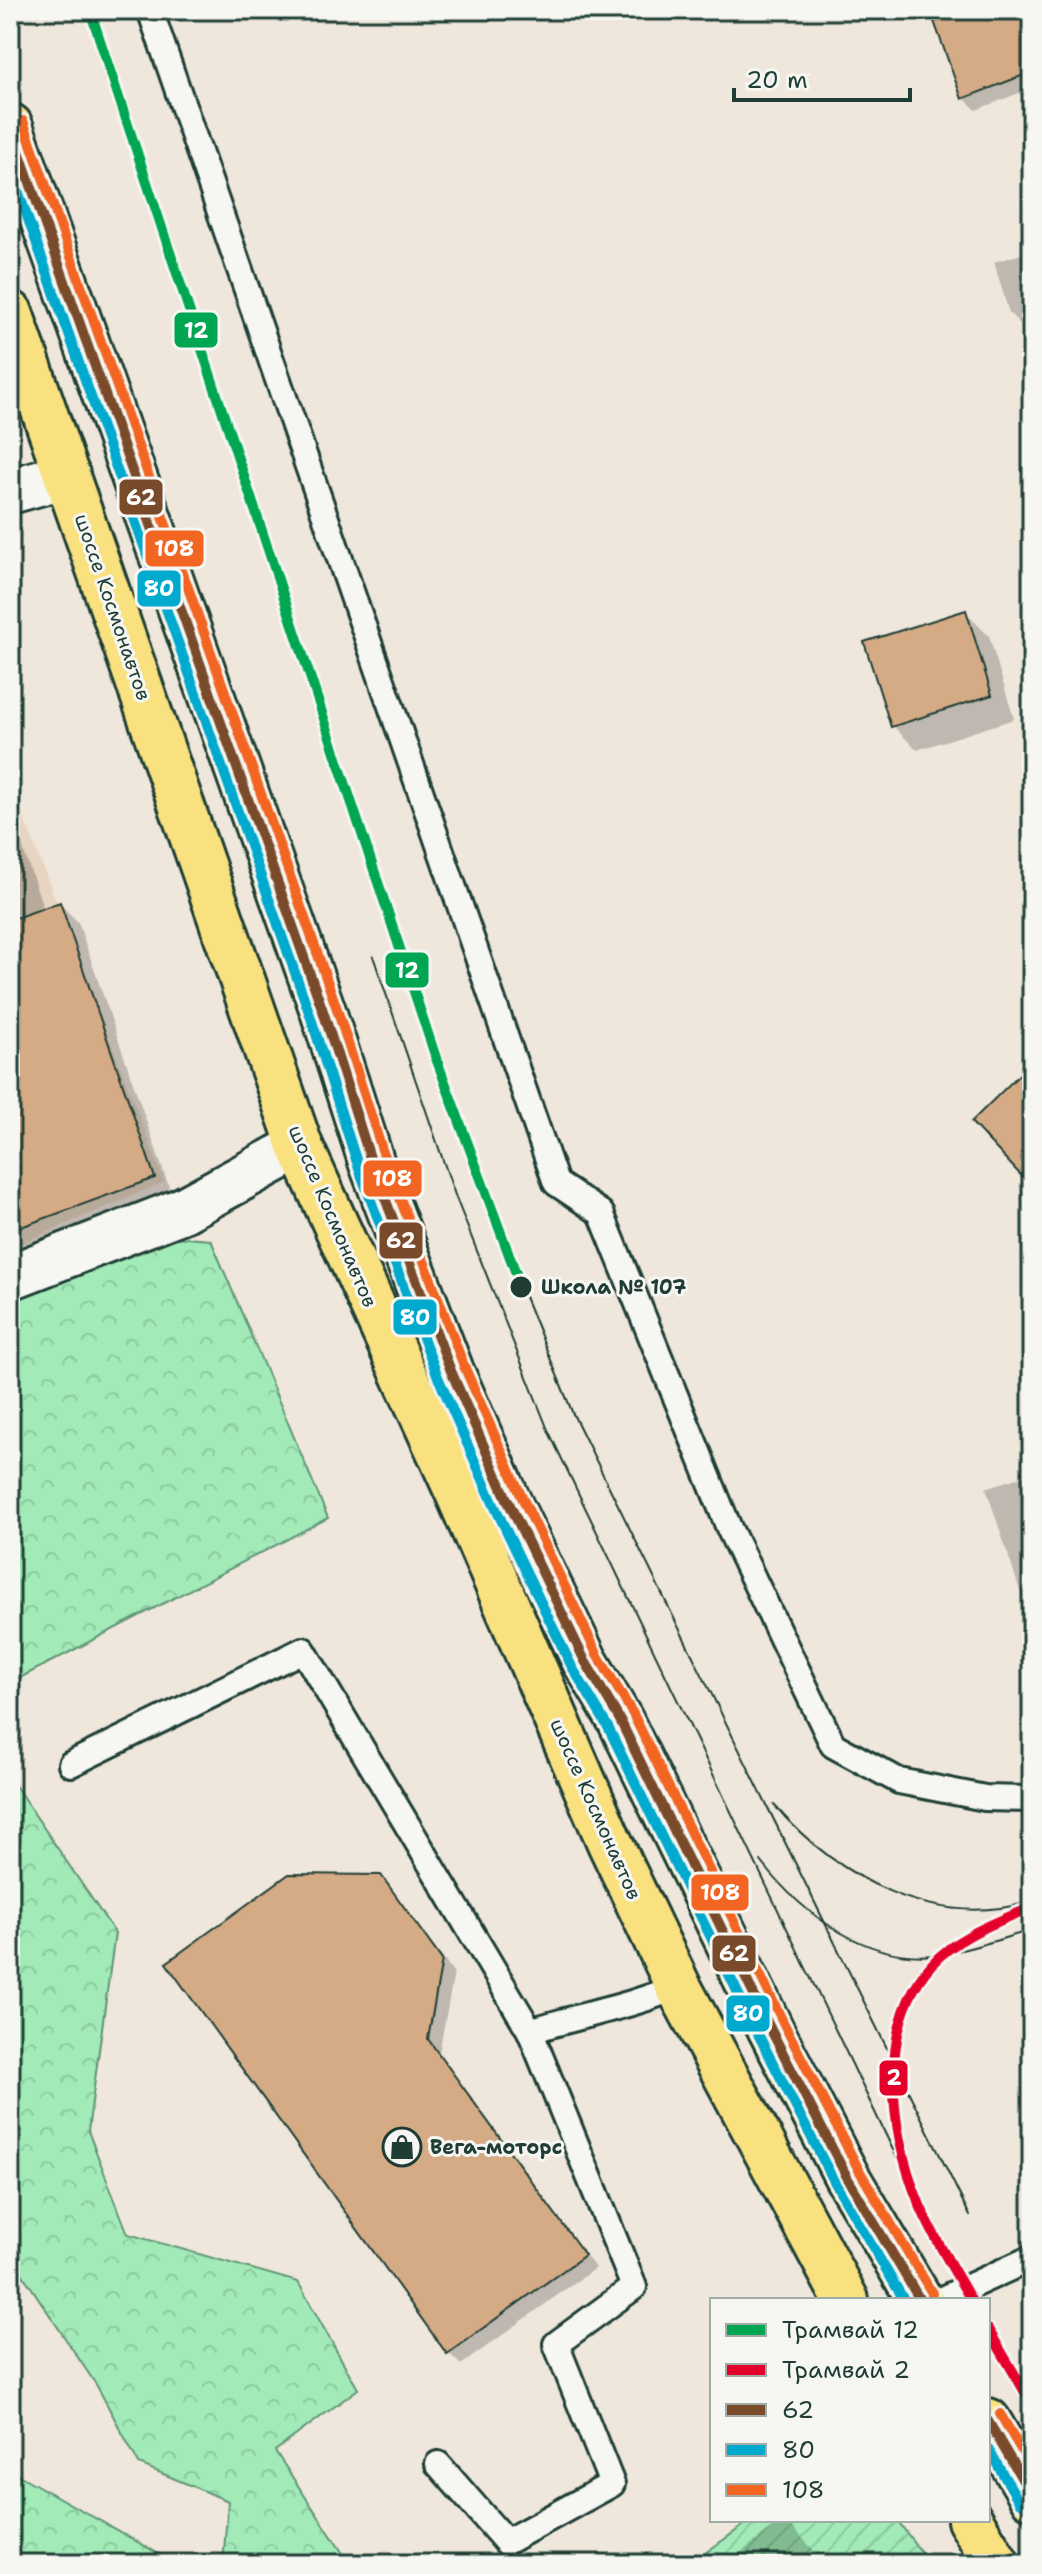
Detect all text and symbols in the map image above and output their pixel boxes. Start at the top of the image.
scale bar [734,52,910,102]
text: 20 m [746,64,808,96]
line badge: 12 [173,311,219,349]
text: 12 [184,316,208,345]
line badge: 62 [118,478,164,516]
text: 62 [126,483,156,512]
street label: шоссе Космонавтов [69,510,157,704]
line badge: 108 [144,529,205,568]
text: 108 [154,534,194,563]
line badge: 80 [136,569,182,608]
text: 80 [144,574,174,603]
line badge: 12 [384,951,430,989]
text: 12 [395,956,419,985]
street label: шоссе Космонавтов [283,1121,383,1311]
line badge: 108 [362,1159,423,1198]
text: 108 [372,1164,412,1193]
line badge: 62 [378,1221,424,1260]
text: 62 [386,1226,416,1255]
marker: Школа № 107 [508,1274,534,1300]
place label: Школа № 107 [541,1274,686,1300]
line badge: 80 [392,1298,438,1336]
text: 80 [400,1303,430,1332]
street label: шоссе Космонавтов [544,1714,648,1904]
line badge: 108 [690,1873,750,1912]
text: 108 [700,1878,740,1907]
line badge: 62 [711,1934,757,1973]
text: 62 [719,1939,749,1968]
line badge: 80 [725,1994,771,2033]
text: 80 [733,1999,763,2028]
line badge: 2 [878,2059,909,2097]
text: 2 [886,2063,902,2092]
shop icon: Вега-моторс [381,2126,423,2168]
place label: Вега-моторс [430,2134,562,2160]
legend [710,2298,990,2522]
text: Трамвай 12 [782,2314,919,2346]
text: Трамвай 2 [782,2354,910,2386]
text: 62 [782,2394,814,2426]
text: 80 [782,2434,815,2466]
text: 108 [782,2474,825,2506]

